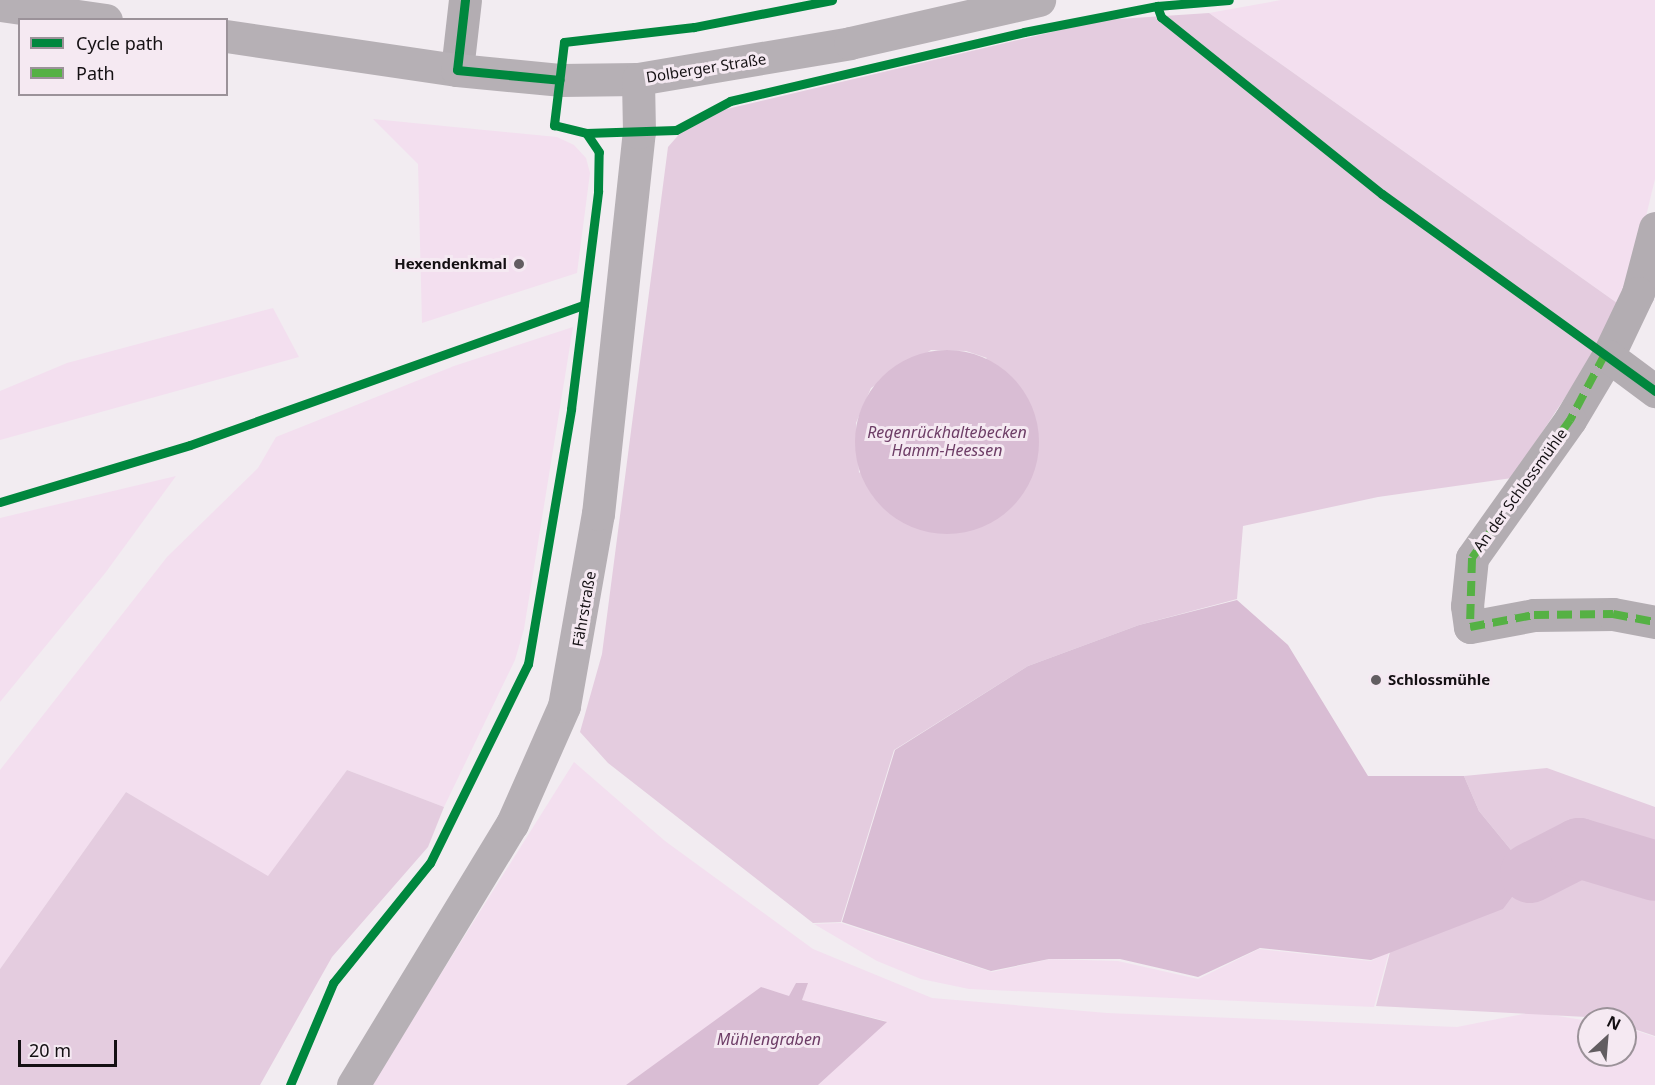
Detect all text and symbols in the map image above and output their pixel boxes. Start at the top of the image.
legend [18,18,228,96]
text: Cycle path [76,31,163,55]
street label: Dolberger Straße [645,50,767,86]
text: Path [76,61,115,85]
place label: Hexendenkmal [394,255,507,273]
marker: Hexendenkmal [512,257,526,271]
water label: Regenrückhaltebecken Hamm-Heessen [867,422,1027,460]
street label: An der Schlossmühle [1469,425,1571,555]
street label: Fährstraße [568,570,600,648]
place label: Schlossmühle [1388,671,1490,689]
marker: Schlossmühle [1369,673,1383,687]
north arrow [1577,1007,1637,1067]
text: N [1603,1010,1625,1035]
scale bar [21,1028,120,1066]
water label: Mühlengraben [717,1029,821,1049]
text: 20 m [29,1038,71,1062]

